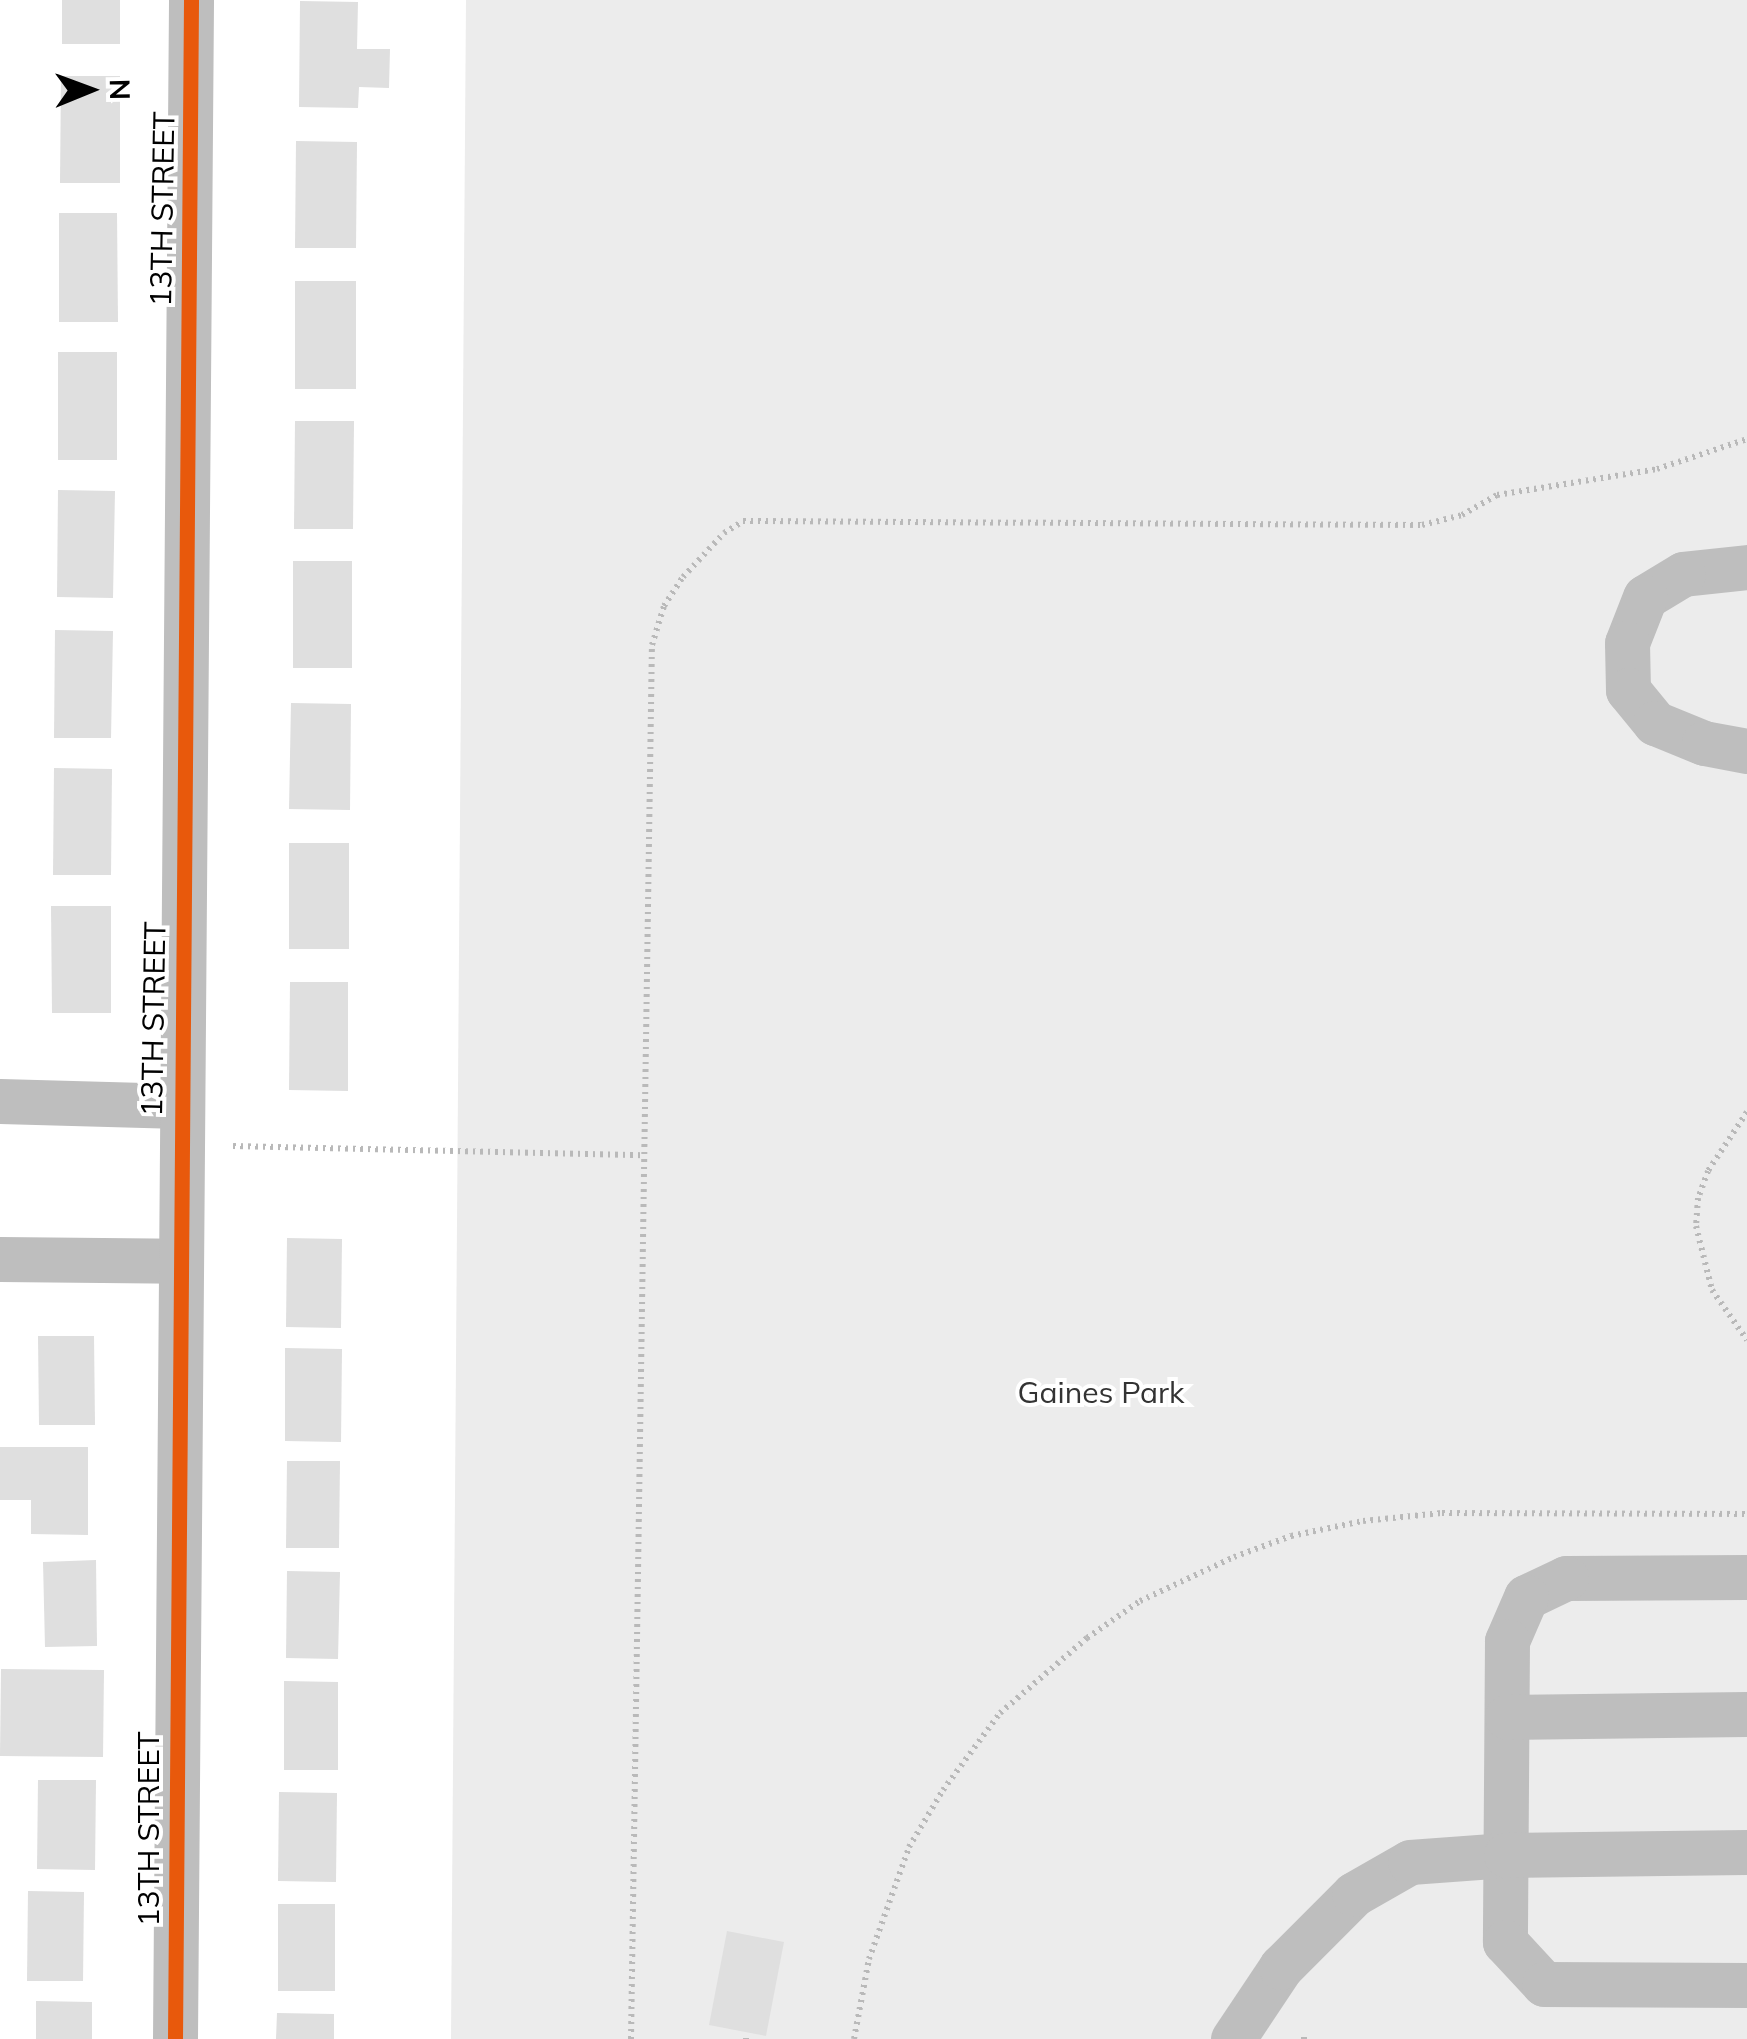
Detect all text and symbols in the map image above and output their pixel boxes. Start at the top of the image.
north arrow [40,40,140,140]
text: N [103,79,138,100]
street label: 13TH STREET [142,111,182,307]
street label: 13TH STREET [133,921,173,1117]
park label: Gaines Park [1018,1374,1184,1410]
street label: 13TH STREET [130,1731,166,1927]

